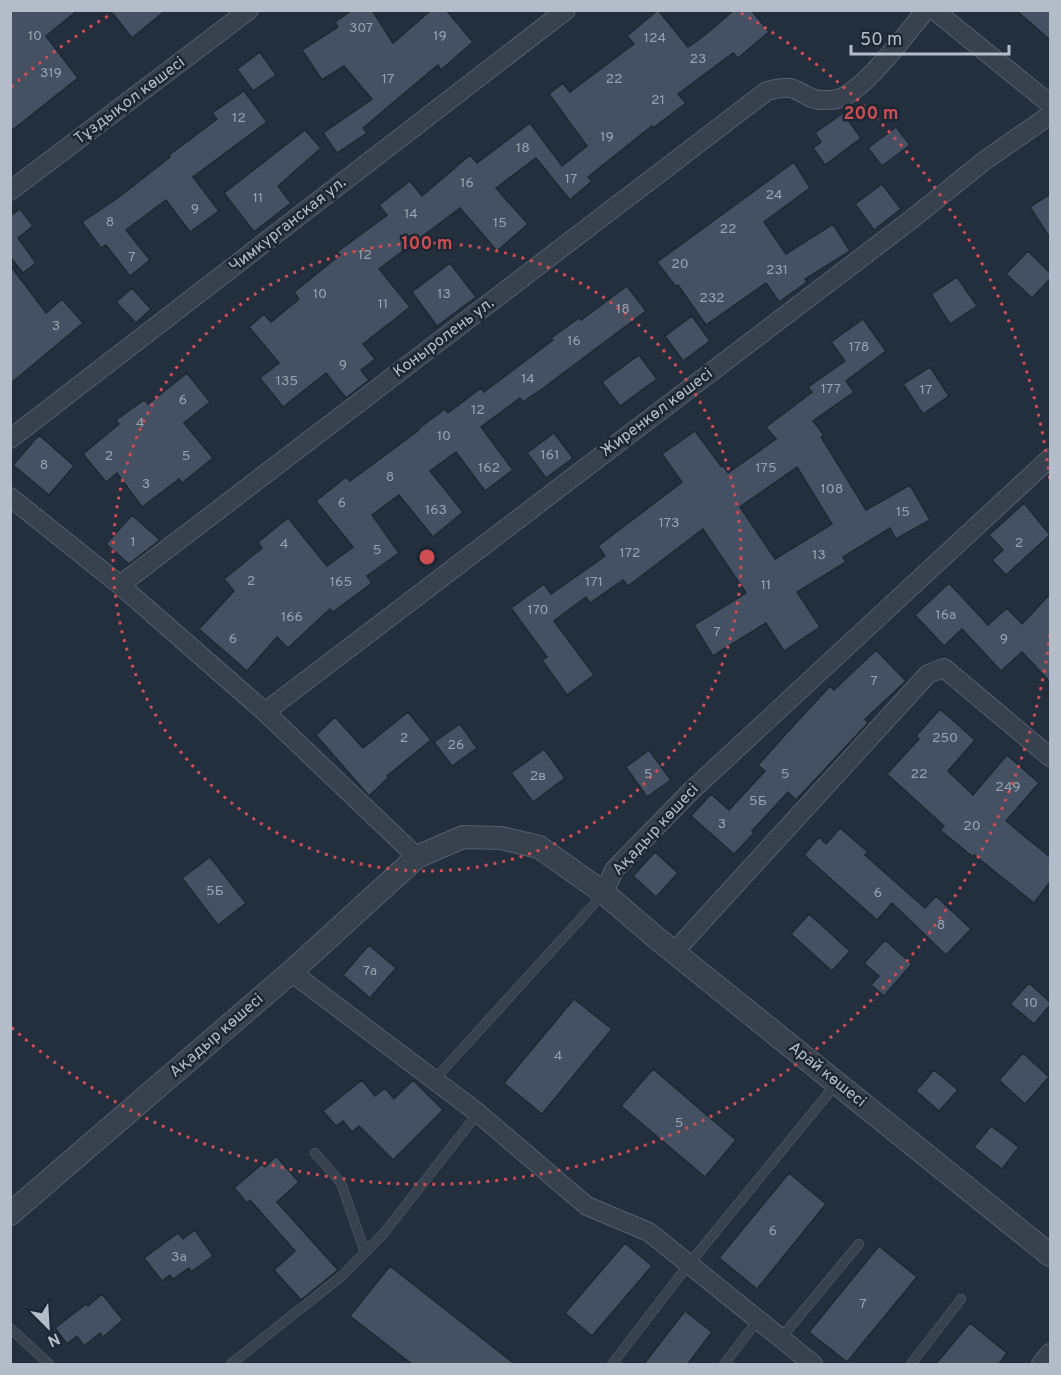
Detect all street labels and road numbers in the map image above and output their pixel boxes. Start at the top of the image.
street label: Тұздықол көшесі [71,53,189,149]
street label: Чимкурганская ул. [225,173,351,277]
street label: Коныролень ул. [390,294,498,382]
street label: Жиренкөл көшесі [597,364,717,462]
street label: Ақадыр көшесі [608,780,704,880]
street label: Ақадыр көшесі [166,990,268,1082]
street label: Арай көшесі [784,1038,870,1112]

